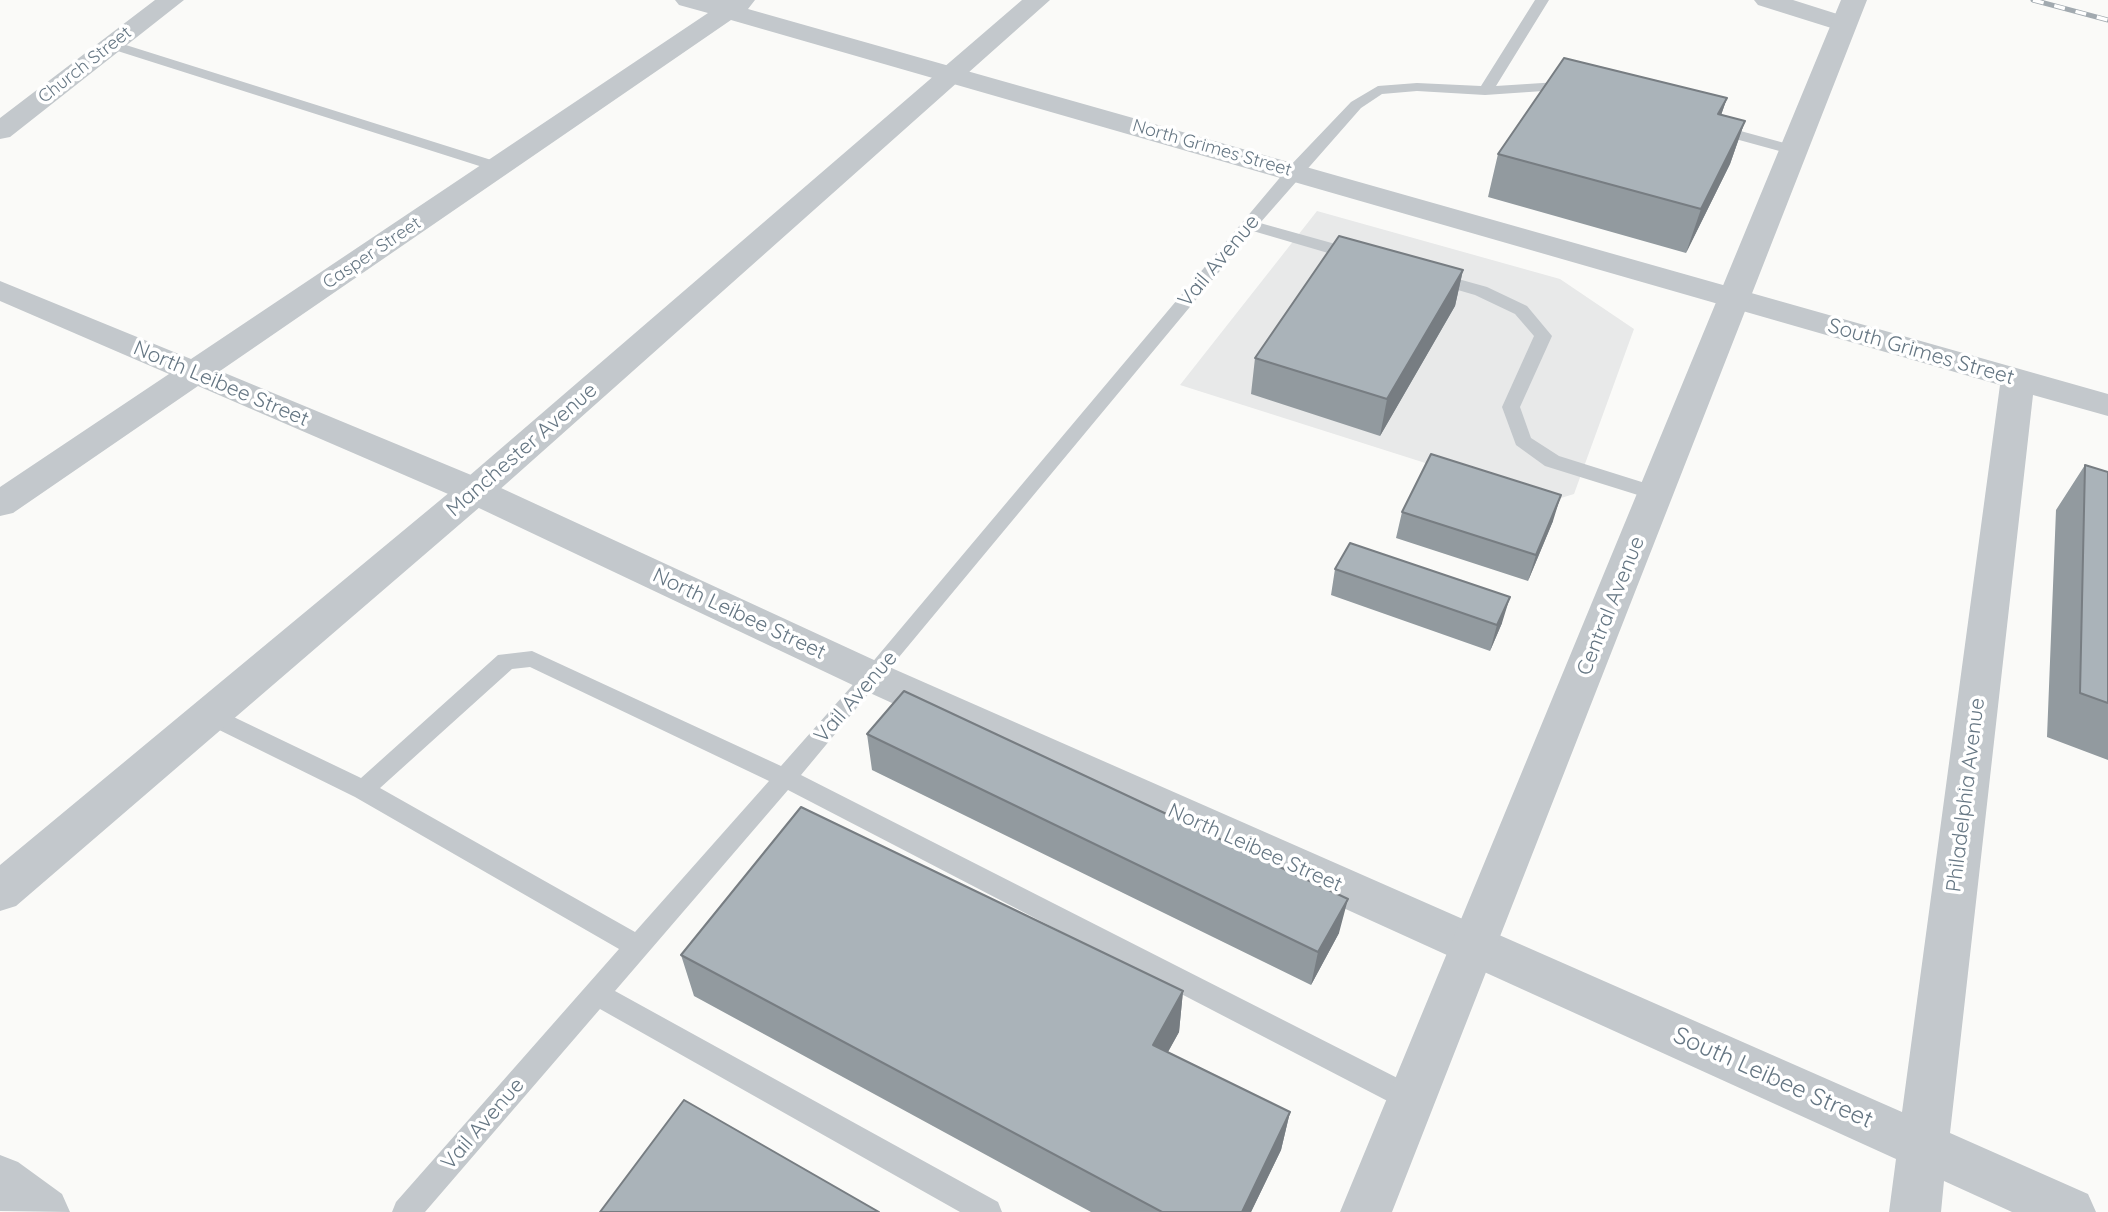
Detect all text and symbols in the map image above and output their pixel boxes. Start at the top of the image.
street label: Church Street [34,22,136,108]
street label: North Grimes Street [1130,115,1294,181]
street label: Vail Avenue [1173,210,1265,312]
street label: Casper Street [319,212,425,294]
street label: South Grimes Street [1825,313,2017,391]
street label: North Leibee Street [130,336,312,432]
street label: Manchester Avenue [442,378,602,522]
street label: Central Avenue [1572,533,1650,679]
street label: North Leibee Street [649,563,829,665]
street label: Vail Avenue [809,646,903,748]
street label: Philadelphia Avenue [1942,697,1990,893]
street label: North Leibee Street [1164,798,1346,898]
street label: South Leibee Street [1669,1021,1877,1135]
street label: Vail Avenue [436,1073,530,1175]

